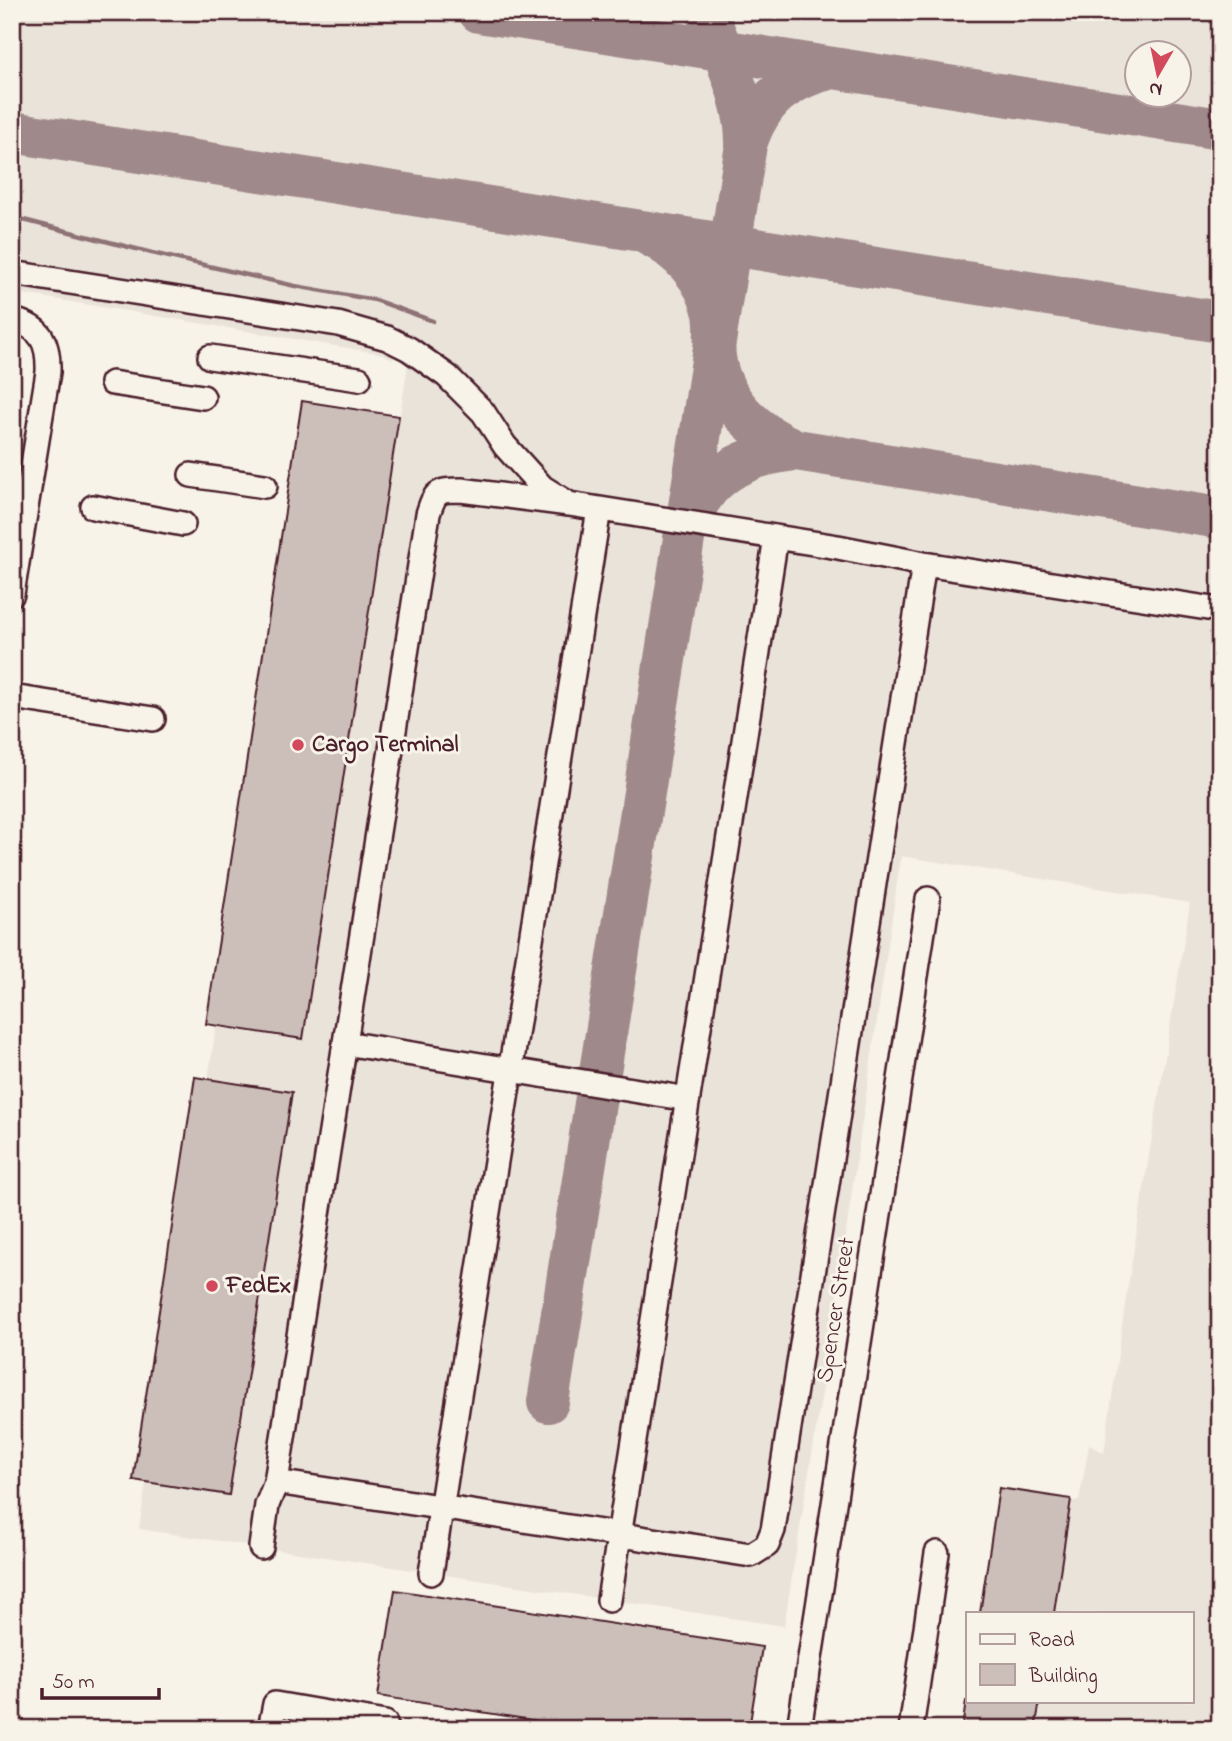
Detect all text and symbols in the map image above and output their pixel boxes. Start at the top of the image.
north arrow [1124,38,1194,108]
text: N [1147,74,1164,103]
place label: Cargo Terminal [312,728,459,764]
marker: Cargo Terminal [290,737,306,753]
street label: Spencer Street [808,1235,866,1385]
place label: FedEx [225,1269,291,1304]
marker: FedEx [204,1278,220,1294]
legend [966,1612,1194,1702]
text: Road [1029,1626,1075,1656]
scale bar [42,1657,159,1701]
text: Building [1028,1662,1098,1694]
text: 50 m [52,1668,95,1698]

